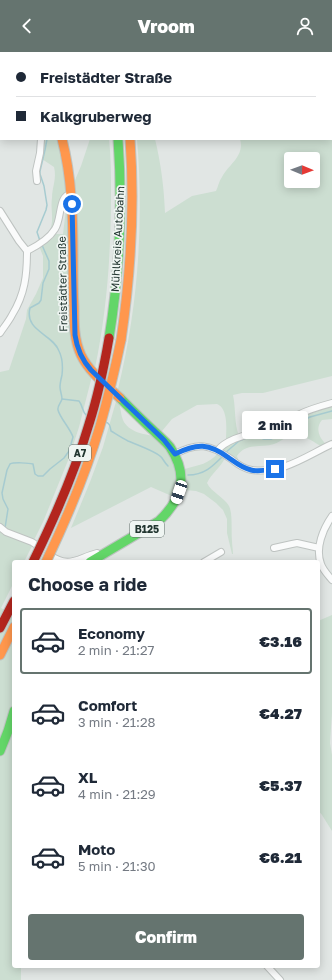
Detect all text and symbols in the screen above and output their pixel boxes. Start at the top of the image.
icon: back [16,15,38,37]
text: Vroom [137,15,195,37]
icon: person [294,15,316,37]
text: Freistädter Straße [40,68,172,86]
text: Kalkgruberweg [40,107,152,125]
north arrow [284,152,320,188]
map controls [284,152,320,188]
street label: Mühlkreis Autobahn [108,186,126,292]
route start [63,195,81,213]
street label: Freistädter Straße [55,236,69,332]
callout: 2 min [242,411,308,439]
text: 2 min [258,417,292,433]
road number: A7 [69,445,91,461]
route end [266,460,284,478]
car [169,479,189,505]
road number: B125 [130,521,164,537]
text: Choose a ride [28,573,147,595]
icon: car [30,623,66,659]
text: Economy [78,624,145,642]
text: €3.16 [259,632,302,650]
text: 2 min · 21:27 [78,642,154,658]
icon: car [30,695,66,731]
text: Comfort [78,696,137,714]
text: €4.27 [259,704,302,722]
text: 3 min · 21:28 [78,714,155,730]
icon: car [30,767,66,803]
text: XL [78,768,97,786]
text: €5.37 [259,776,302,794]
text: 4 min · 21:29 [78,786,156,802]
icon: car [30,839,66,875]
text: Moto [78,840,115,858]
text: €6.21 [259,848,302,866]
text: 5 min · 21:30 [78,858,156,874]
button: Confirm [28,914,304,960]

